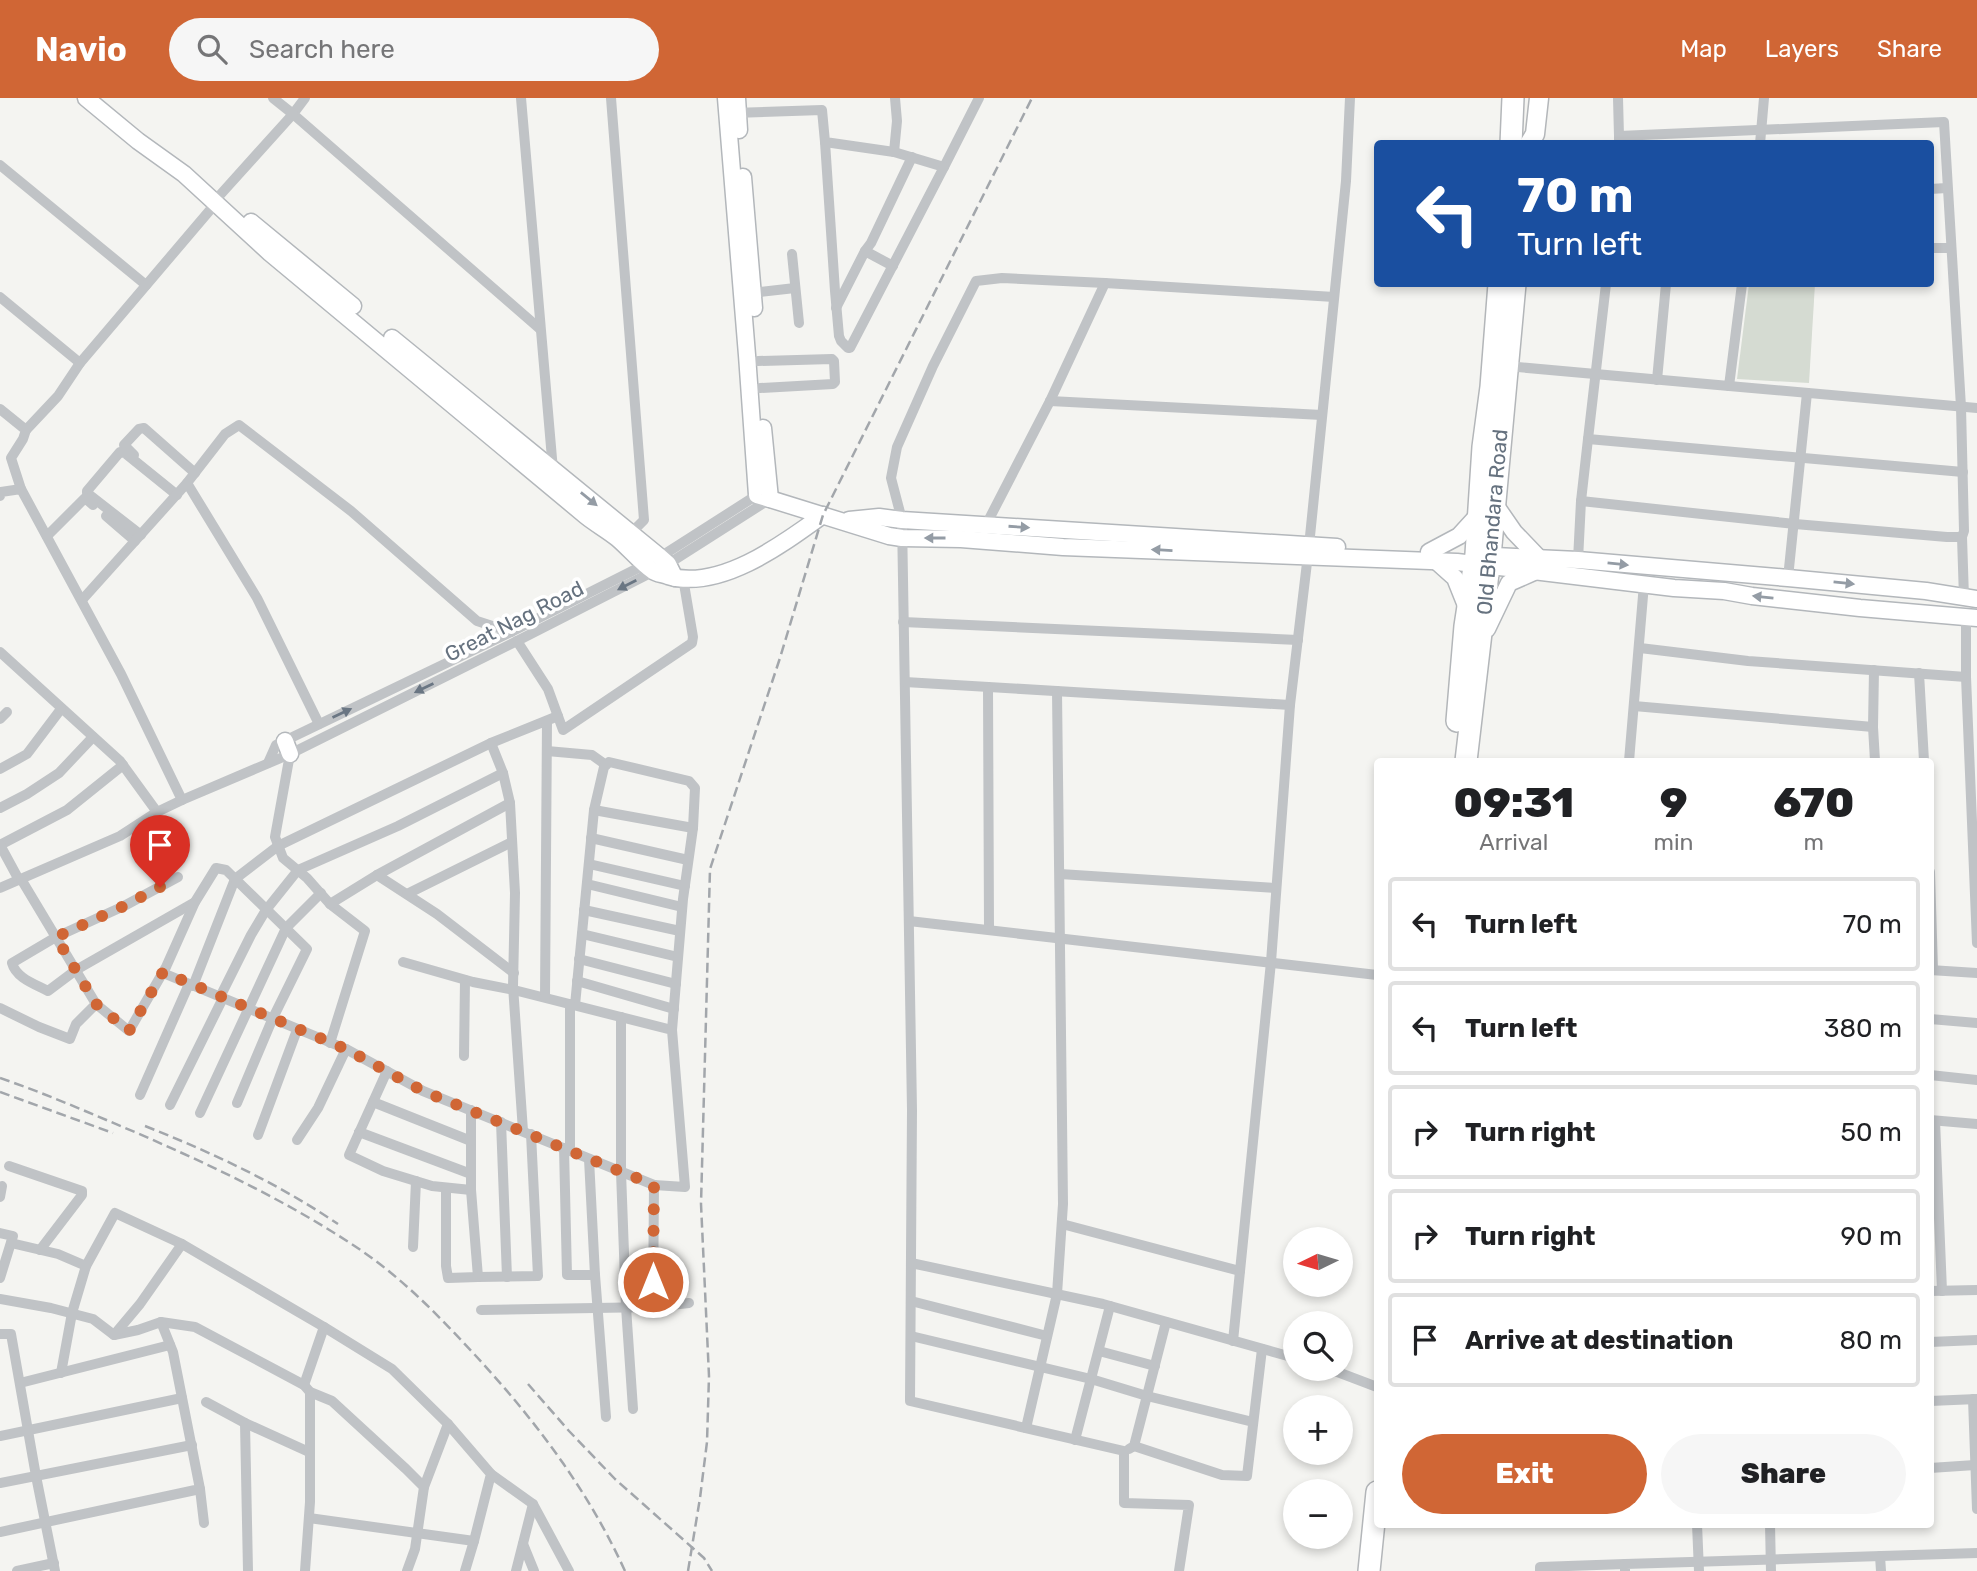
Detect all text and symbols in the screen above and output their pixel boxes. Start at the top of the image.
search box [169,18,659,81]
text: Navio [35,30,127,69]
icon: search [193,30,231,68]
text: Search here [249,34,395,65]
text: Map [1680,35,1727,63]
text: Layers [1765,35,1839,63]
text: Share [1877,35,1942,63]
text: 70 m [1517,166,1634,224]
icon: left [1402,168,1493,259]
text: Turn left [1517,225,1642,263]
street label: Old Bhandara Road [1471,428,1513,616]
one-way arrow [579,492,597,507]
one-way arrow [1009,522,1031,533]
one-way arrow [924,532,946,544]
one-way arrow [1151,544,1173,555]
one-way arrow [1607,559,1629,570]
street label: Great Nag Road [440,575,588,667]
one-way arrow [1833,578,1855,589]
one-way arrow [617,579,637,591]
one-way arrow [1752,591,1774,602]
one-way arrow [414,682,434,693]
one-way arrow [332,707,352,719]
text: 09:31 [1454,778,1574,828]
text: 9 [1660,778,1687,828]
text: 670 [1773,778,1854,828]
pin [130,815,190,887]
icon: arrive [141,826,179,864]
text: Arrival [1479,828,1548,856]
text: min [1654,828,1694,856]
text: m [1804,828,1824,856]
icon: left [1406,905,1444,943]
text: Turn left [1465,909,1577,940]
text: 70 m [1843,909,1902,940]
icon: left [1406,1009,1444,1047]
text: Turn left [1465,1013,1577,1044]
text: 380 m [1824,1013,1902,1044]
icon: right [1406,1113,1444,1151]
text: Turn right [1465,1117,1595,1148]
text: 50 m [1841,1117,1902,1148]
icon: right [1406,1217,1444,1255]
text: Turn right [1465,1221,1595,1252]
text: 90 m [1841,1221,1902,1252]
north arrow [1283,1227,1353,1297]
map controls [1283,1227,1353,1549]
position arrow [616,1245,690,1319]
button: search [1283,1311,1353,1381]
icon: arrive [1406,1321,1444,1359]
text: Arrive at destination [1465,1325,1733,1356]
text: 80 m [1839,1325,1902,1356]
button: + [1283,1395,1353,1465]
button: Exit [1402,1434,1647,1514]
button: Share [1661,1434,1906,1514]
button: − [1283,1479,1353,1549]

